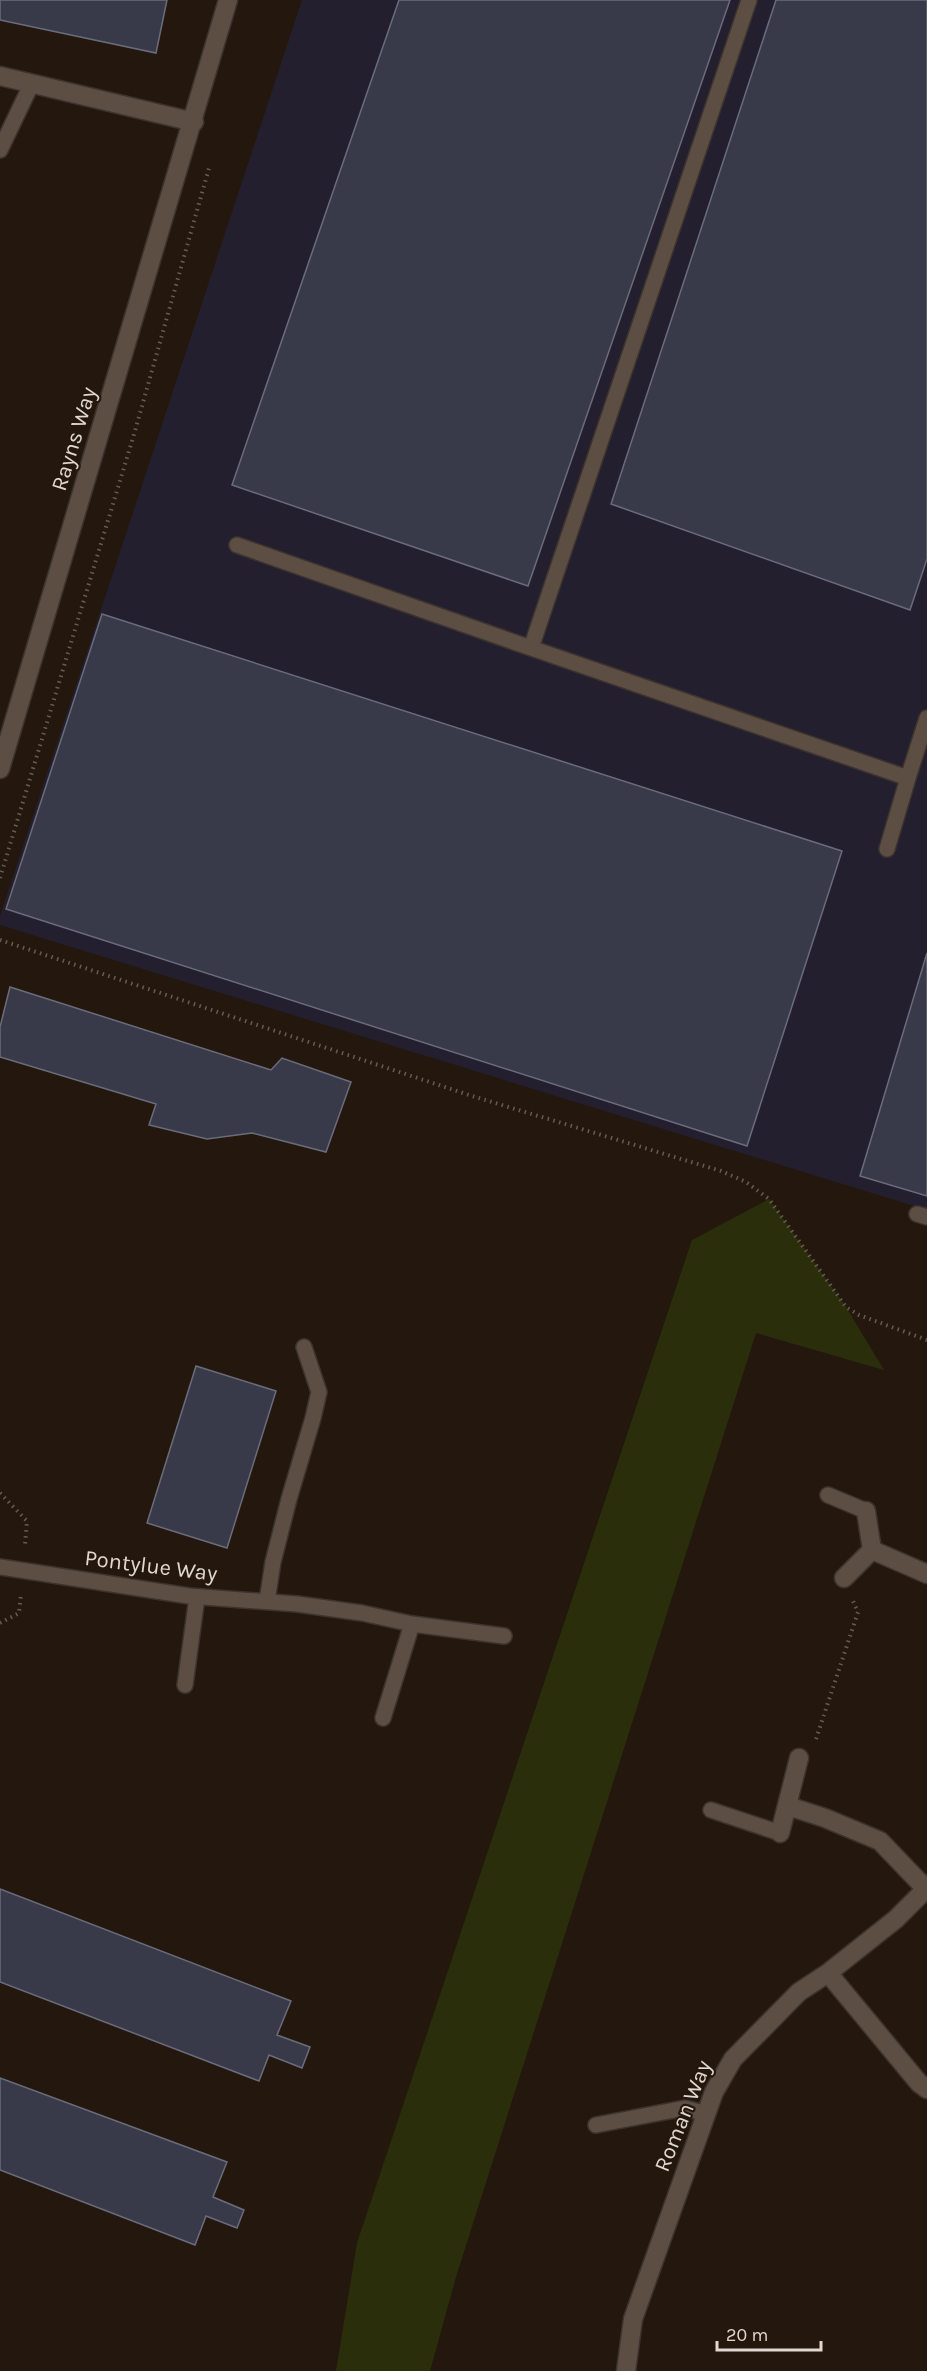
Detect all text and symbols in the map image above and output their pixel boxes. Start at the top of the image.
street label: Rayns Way [46,384,102,494]
street label: Pontylue Way [83,1545,219,1587]
street label: Roman Way [649,2056,717,2176]
scale bar [717,2314,820,2352]
text: 20 m [726,2324,768,2346]

